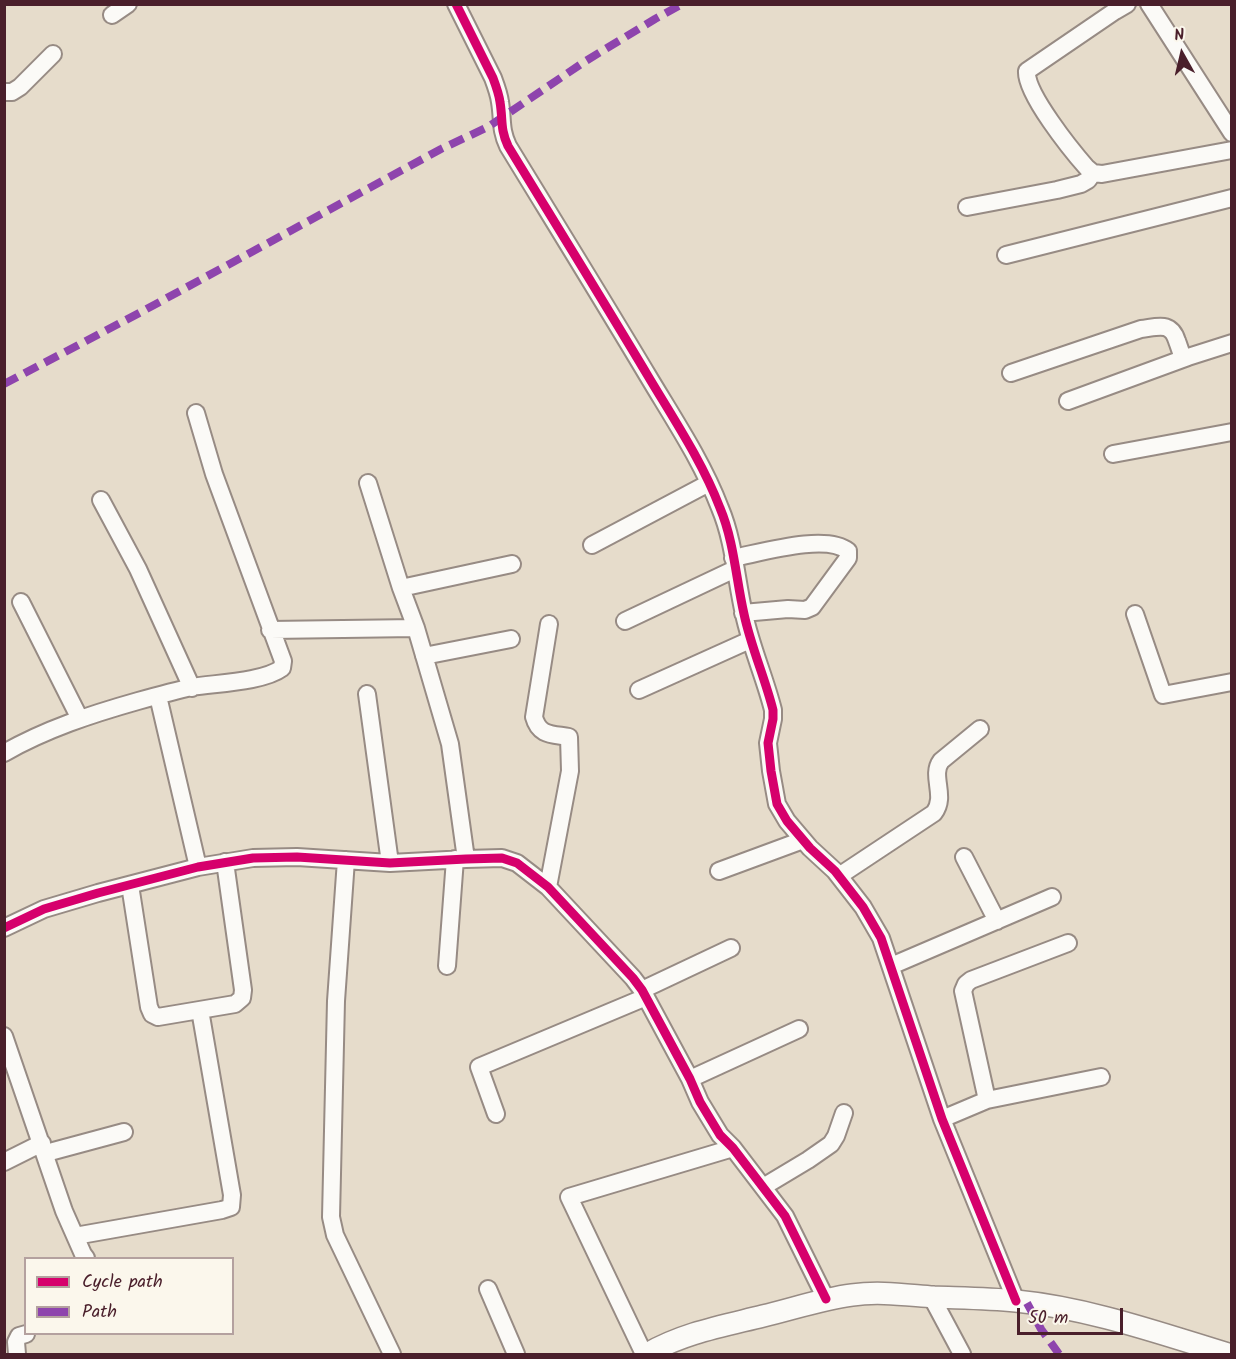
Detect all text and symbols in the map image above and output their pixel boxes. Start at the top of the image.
text: N [1173,23,1186,49]
north arrow [1152,24,1212,84]
legend [24,1257,234,1335]
text: Cycle path [82,1268,163,1297]
scale bar [1020,1296,1126,1334]
text: Path [82,1298,117,1327]
text: 50 m [1028,1304,1068,1333]

